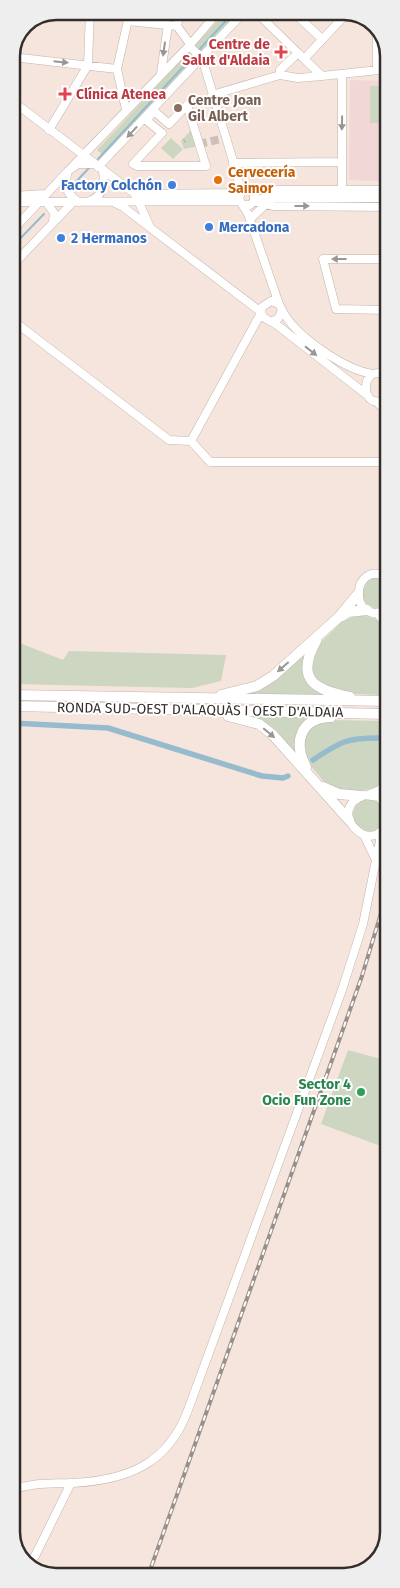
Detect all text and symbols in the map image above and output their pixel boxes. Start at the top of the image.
place label: Centre de Salut d'Aldaia [182,36,270,69]
one-way arrow [160,41,168,57]
marker: Centre de Salut d'Aldaia [274,45,288,59]
one-way arrow [53,58,69,66]
place label: Clínica Atenea [76,86,166,103]
marker: Clínica Atenea [58,87,72,101]
place label: Centre Joan Gil Albert [188,92,261,125]
marker: Centre Joan Gil Albert [172,102,184,114]
one-way arrow [338,115,346,131]
one-way arrow [126,126,138,138]
place label: Cervecería Saimor [228,164,296,197]
marker: Cervecería Saimor [212,174,224,186]
place label: Factory Colchón [61,177,162,194]
marker: Factory Colchón [166,179,178,191]
one-way arrow [294,202,310,210]
place label: Mercadona [219,219,290,236]
marker: Mercadona [203,221,215,233]
place label: 2 Hermanos [71,230,147,247]
marker: 2 Hermanos [55,232,67,244]
one-way arrow [331,255,347,263]
one-way arrow [304,346,317,357]
one-way arrow [277,661,290,672]
street label: RONDA SUD-OEST D'ALAQUÀS I OEST D'ALDAIA [57,698,343,721]
one-way arrow [263,727,276,738]
place label: Sector 4 Ocio Fun Zone [262,1076,351,1109]
marker: Sector 4 Ocio Fun Zone [355,1086,367,1098]

